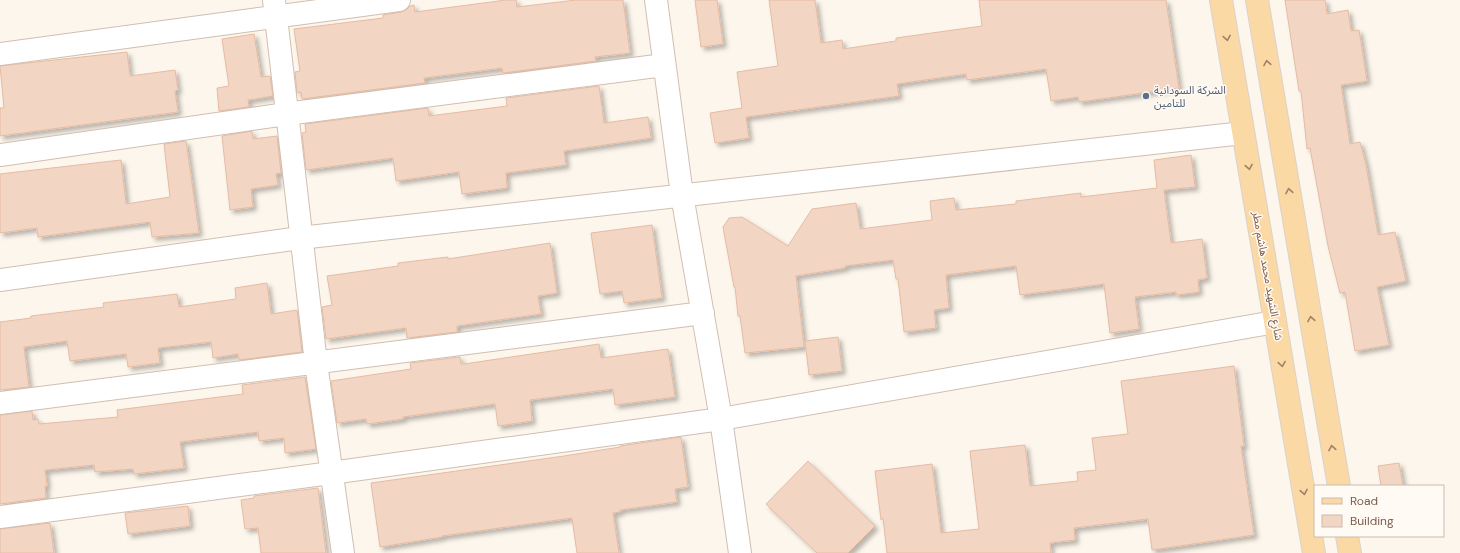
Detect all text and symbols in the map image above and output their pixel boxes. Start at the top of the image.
one-way arrow [1223,35,1231,42]
one-way arrow [1264,60,1272,66]
place label: الشركة السودانية للتامين [1154,83,1226,110]
marker: الشركة السودانية للتامين [1141,91,1151,101]
one-way arrow [1244,164,1253,170]
one-way arrow [1285,188,1294,194]
street label: شارع الشهيد محمد هاشم مطر [1248,209,1286,342]
one-way arrow [1307,316,1315,322]
one-way arrow [1277,361,1286,367]
one-way arrow [1329,444,1337,451]
legend [1314,485,1444,537]
one-way arrow [1299,489,1308,495]
text: Road [1350,493,1378,509]
text: Building [1350,513,1394,529]

